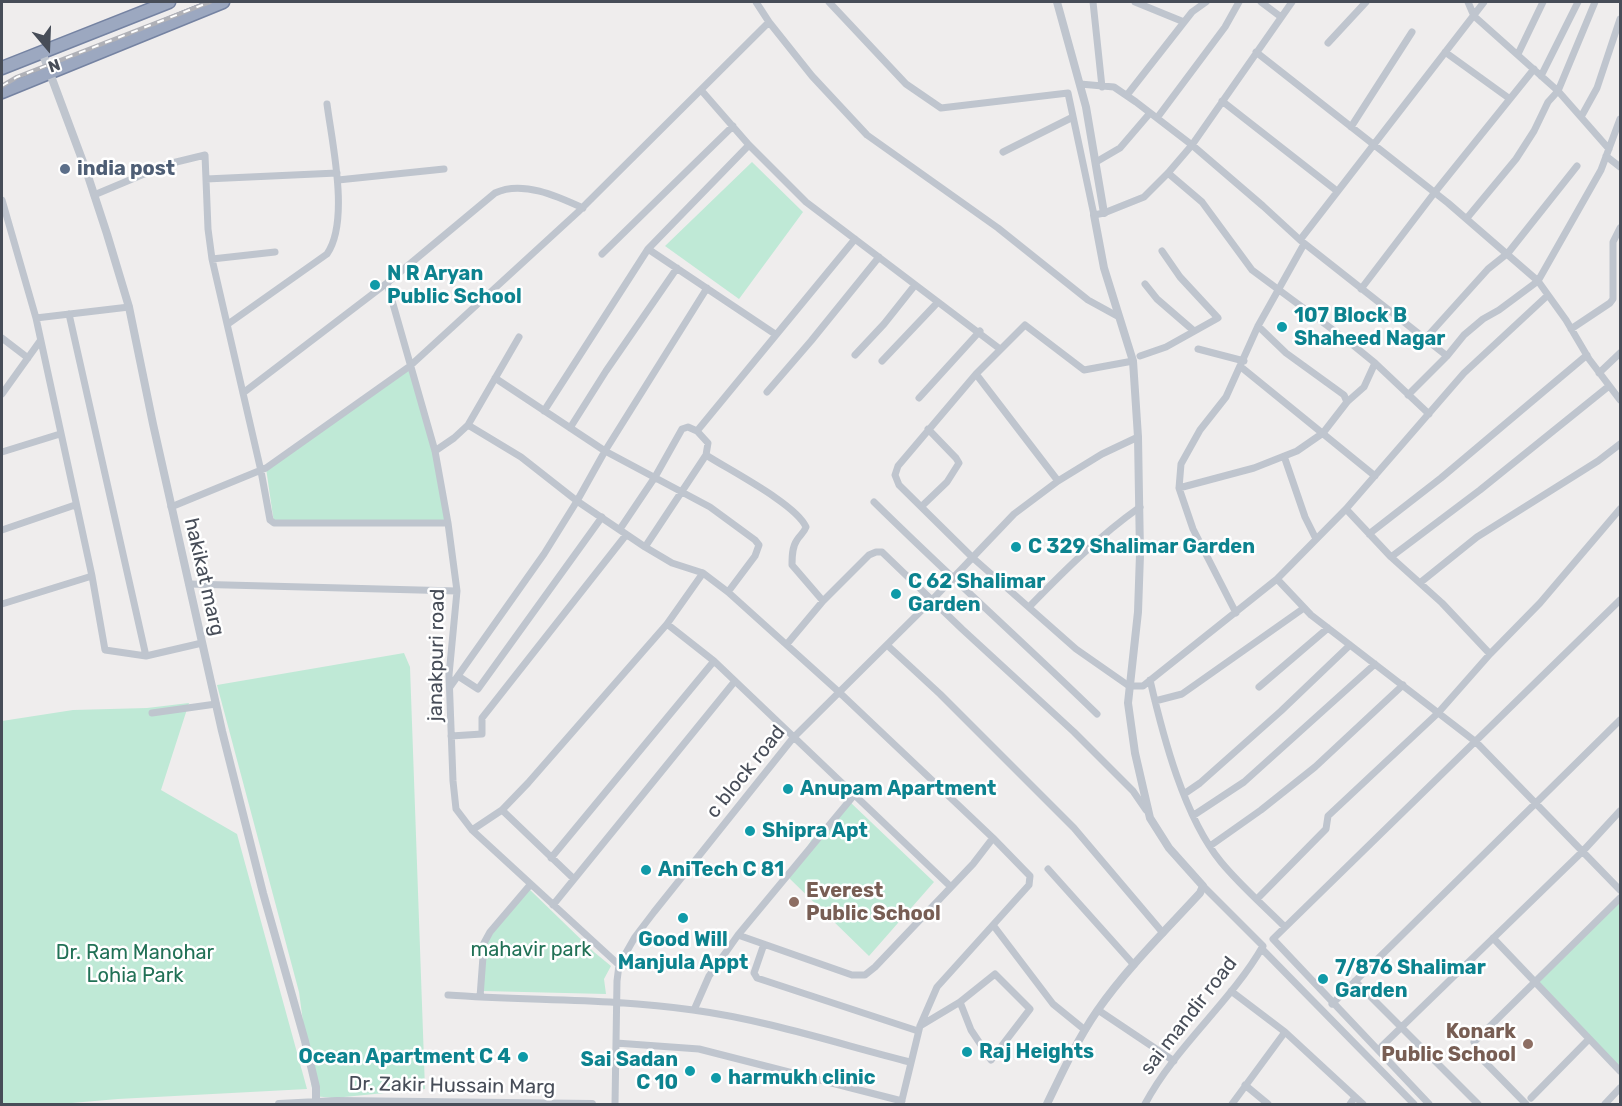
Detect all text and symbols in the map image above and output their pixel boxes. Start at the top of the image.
north arrow [18,18,78,78]
text: N [45,55,63,76]
place label: india post [77,157,175,181]
marker: india post [58,162,72,176]
place label: N R Aryan Public School [387,262,522,309]
marker: N R Aryan Public School [368,278,382,292]
place label: 107 Block B Shaheed Nagar [1294,304,1445,351]
marker: 107 Block B Shaheed Nagar [1275,320,1289,334]
street label: hakikat marg [179,516,229,638]
place label: C 329 Shalimar Garden [1028,535,1255,559]
marker: C 329 Shalimar Garden [1009,540,1023,554]
place label: C 62 Shalimar Garden [908,570,1045,617]
marker: C 62 Shalimar Garden [889,587,903,601]
street label: janakpuri road [424,588,450,722]
street label: c block road [701,721,791,823]
place label: Anupam Apartment [800,777,996,801]
marker: Anupam Apartment [781,782,795,796]
place label: Shipra Apt [762,819,868,843]
marker: Shipra Apt [743,824,757,838]
place label: AniTech C 81 [658,858,784,882]
marker: AniTech C 81 [639,863,653,877]
place label: Everest Public School [806,879,941,926]
marker: Everest Public School [787,895,801,909]
marker: Good Will Manjula Appt [676,911,690,925]
place label: Good Will Manjula Appt [618,928,748,975]
park label: mahavir park [470,938,592,962]
park label: Dr. Ram Manohar Lohia Park [56,941,214,988]
street label: sai mandir road [1136,952,1242,1080]
place label: 7/876 Shalimar Garden [1335,956,1486,1003]
marker: 7/876 Shalimar Garden [1316,972,1330,986]
place label: Konark Public School [1381,1020,1516,1067]
marker: Konark Public School [1521,1037,1535,1051]
place label: Raj Heights [979,1040,1094,1064]
place label: Ocean Apartment C 4 [298,1045,511,1069]
marker: Raj Heights [960,1045,974,1059]
place label: Sai Sadan C 10 [581,1048,678,1095]
marker: Ocean Apartment C 4 [516,1050,530,1064]
marker: Sai Sadan C 10 [683,1064,697,1078]
place label: harmukh clinic [728,1066,876,1090]
marker: harmukh clinic [709,1071,723,1085]
street label: Dr. Zakir Hussain Marg [348,1072,556,1100]

